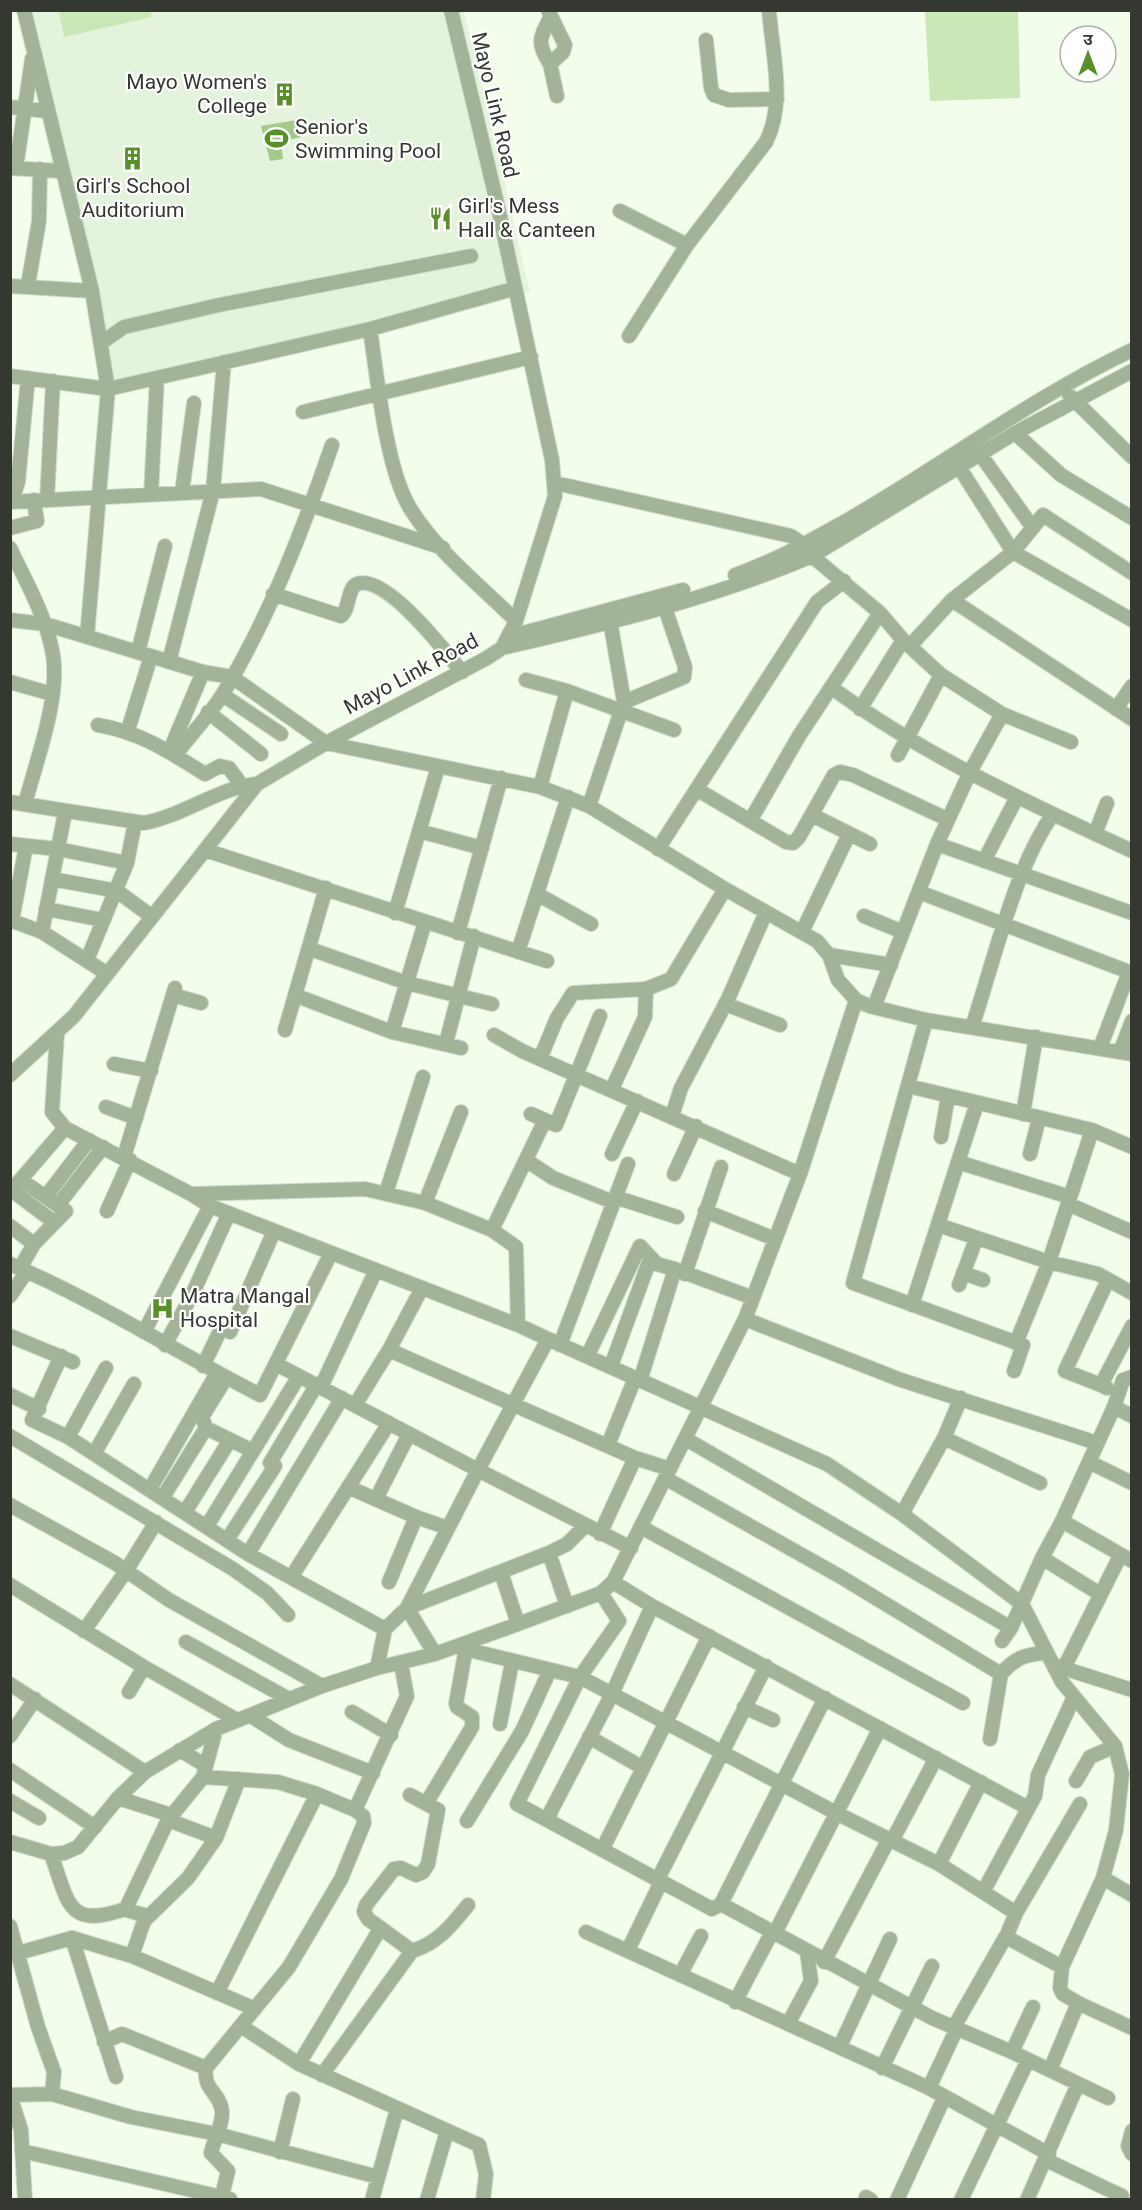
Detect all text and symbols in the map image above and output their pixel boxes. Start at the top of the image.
north arrow [1058,24,1118,84]
street label: Mayo Link Road [467,30,523,180]
text: उ [1083,30,1093,49]
place label: Mayo Women's College [126,70,267,118]
building icon: Mayo Women's College [272,81,298,107]
place label: Senior's Swimming Pool [295,115,441,163]
sports icon: Senior's Swimming Pool [264,126,290,152]
building icon: Girl's School Auditorium [120,145,146,171]
place label: Girl's School Auditorium [76,174,190,222]
place label: Girl's Mess Hall & Canteen [458,194,596,242]
restaurant icon: Girl's Mess Hall & Canteen [427,205,453,231]
street label: Mayo Link Road [340,629,482,719]
place label: Matra Mangal Hospital [180,1284,310,1332]
hospital icon: Matra Mangal Hospital [149,1295,175,1321]

